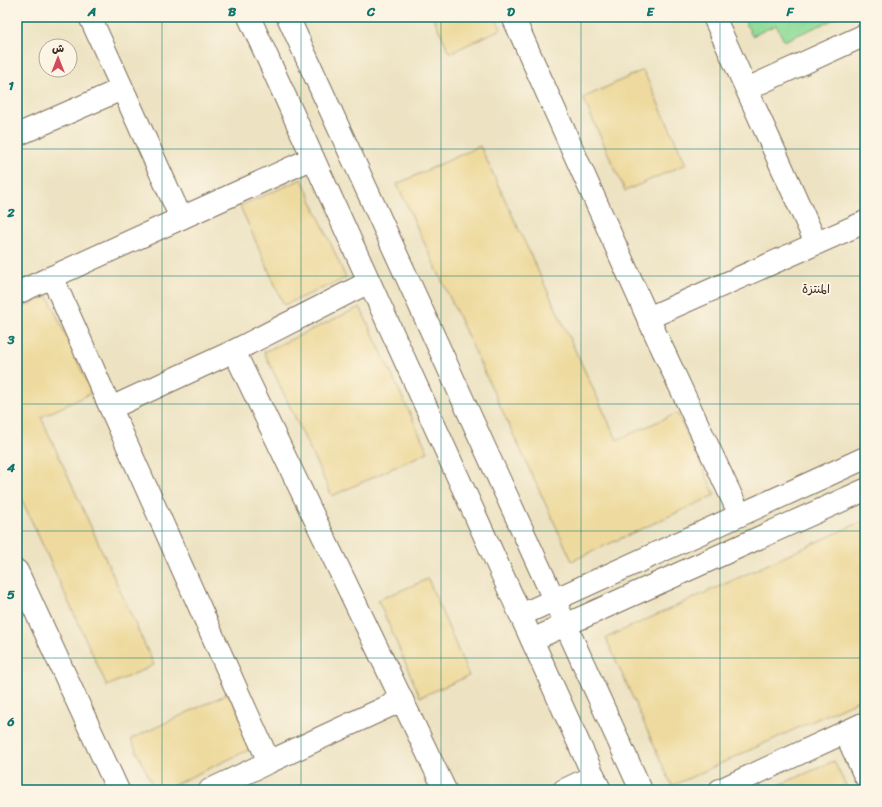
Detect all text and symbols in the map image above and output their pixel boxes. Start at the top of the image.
text: A [87,0,96,23]
text: B [228,0,237,23]
text: C [366,0,376,23]
text: D [507,0,515,23]
text: E [646,0,655,23]
text: F [785,0,794,23]
north arrow [38,38,78,78]
text: ش [52,39,64,58]
text: 1 [8,74,14,97]
text: 2 [6,201,15,224]
district label: المنتزة [802,278,830,300]
text: 3 [6,328,15,351]
text: 4 [6,456,16,479]
text: 5 [7,583,15,606]
text: 6 [6,710,15,733]

